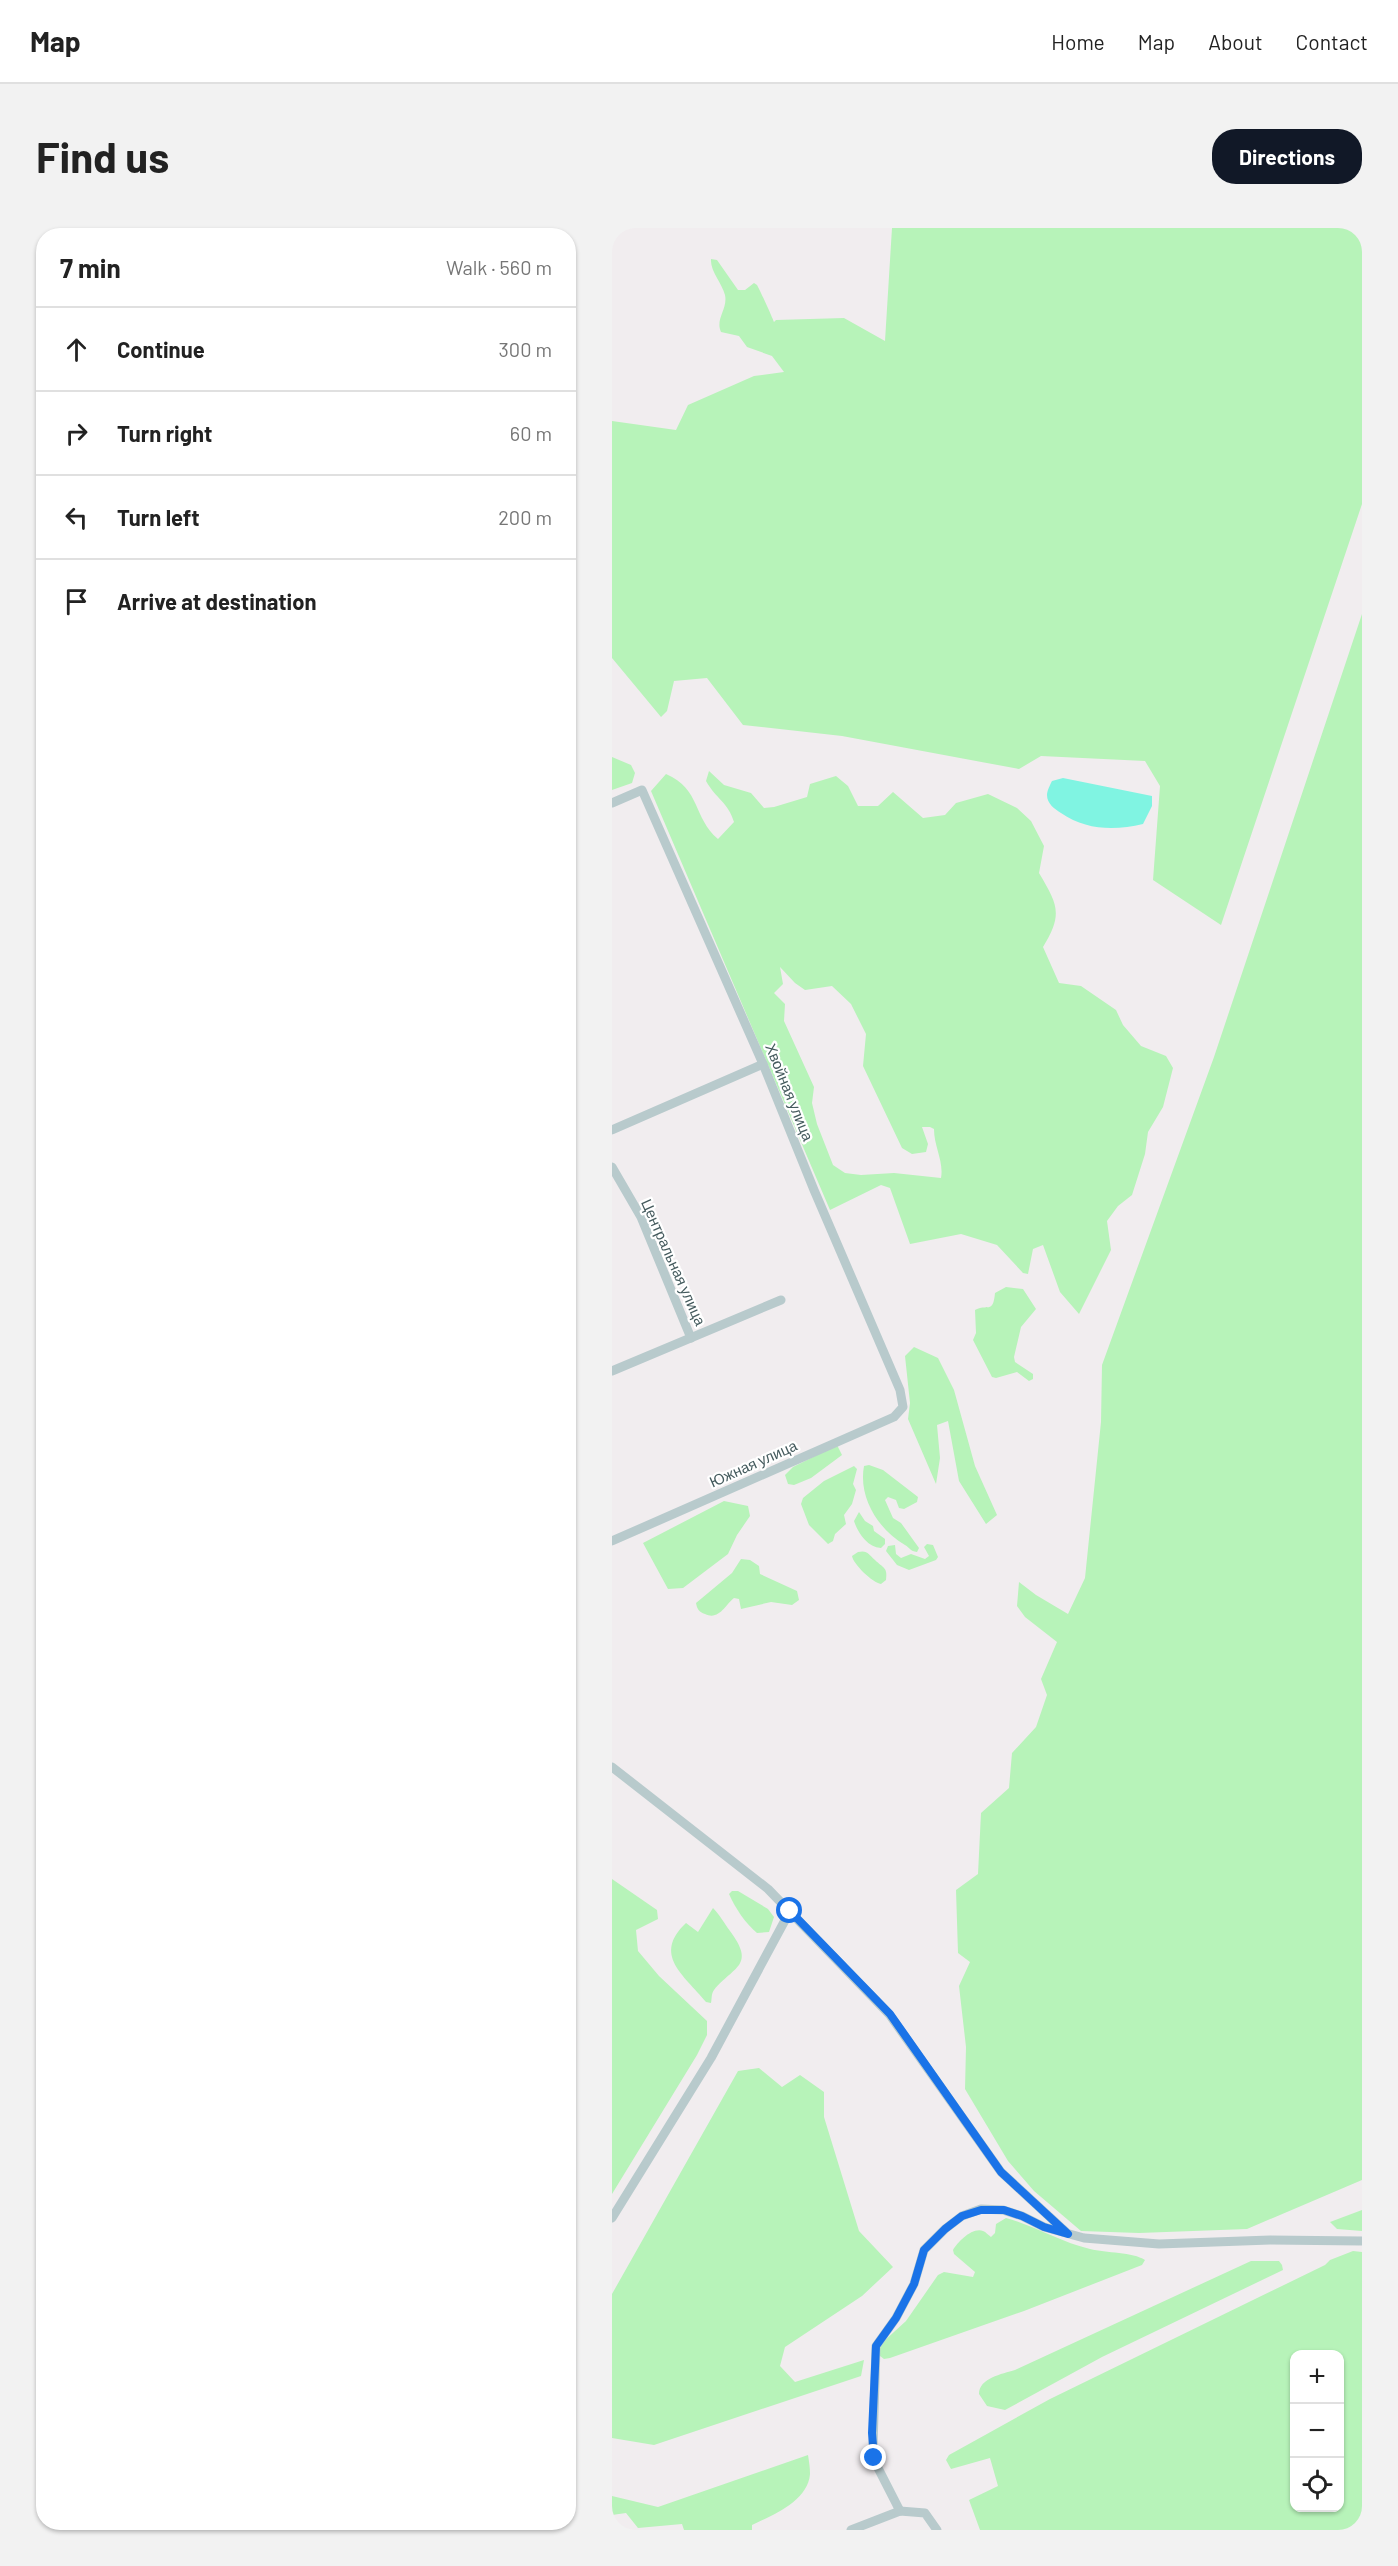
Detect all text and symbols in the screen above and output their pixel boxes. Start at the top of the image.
text: Map [30,24,81,58]
text: Home [1051,29,1105,54]
text: Map [1138,29,1175,54]
text: About [1208,29,1263,54]
text: Contact [1296,29,1368,54]
button: Directions [1212,129,1362,184]
text: Find us [36,131,169,181]
text: 7 min [60,252,121,283]
text: Walk · 560 m [446,255,552,279]
icon: ahead [60,333,93,366]
text: Continue [117,336,205,362]
text: 300 m [499,337,552,361]
icon: right [60,417,93,450]
text: Turn right [117,420,212,446]
text: 60 m [510,421,552,445]
icon: left [60,501,93,534]
text: Turn left [117,504,200,530]
text: 200 m [498,505,552,529]
icon: arrive [60,585,93,618]
text: Arrive at destination [117,588,316,614]
street label: Хвойная улица [762,1041,818,1144]
street label: Центральная улица [638,1196,710,1329]
street label: Южная улица [706,1435,800,1490]
route start [776,1897,802,1923]
map controls [1290,2350,1344,2512]
button: + [1290,2350,1344,2404]
button: − [1290,2404,1344,2458]
route end [860,2444,886,2470]
button: locate [1290,2458,1344,2512]

